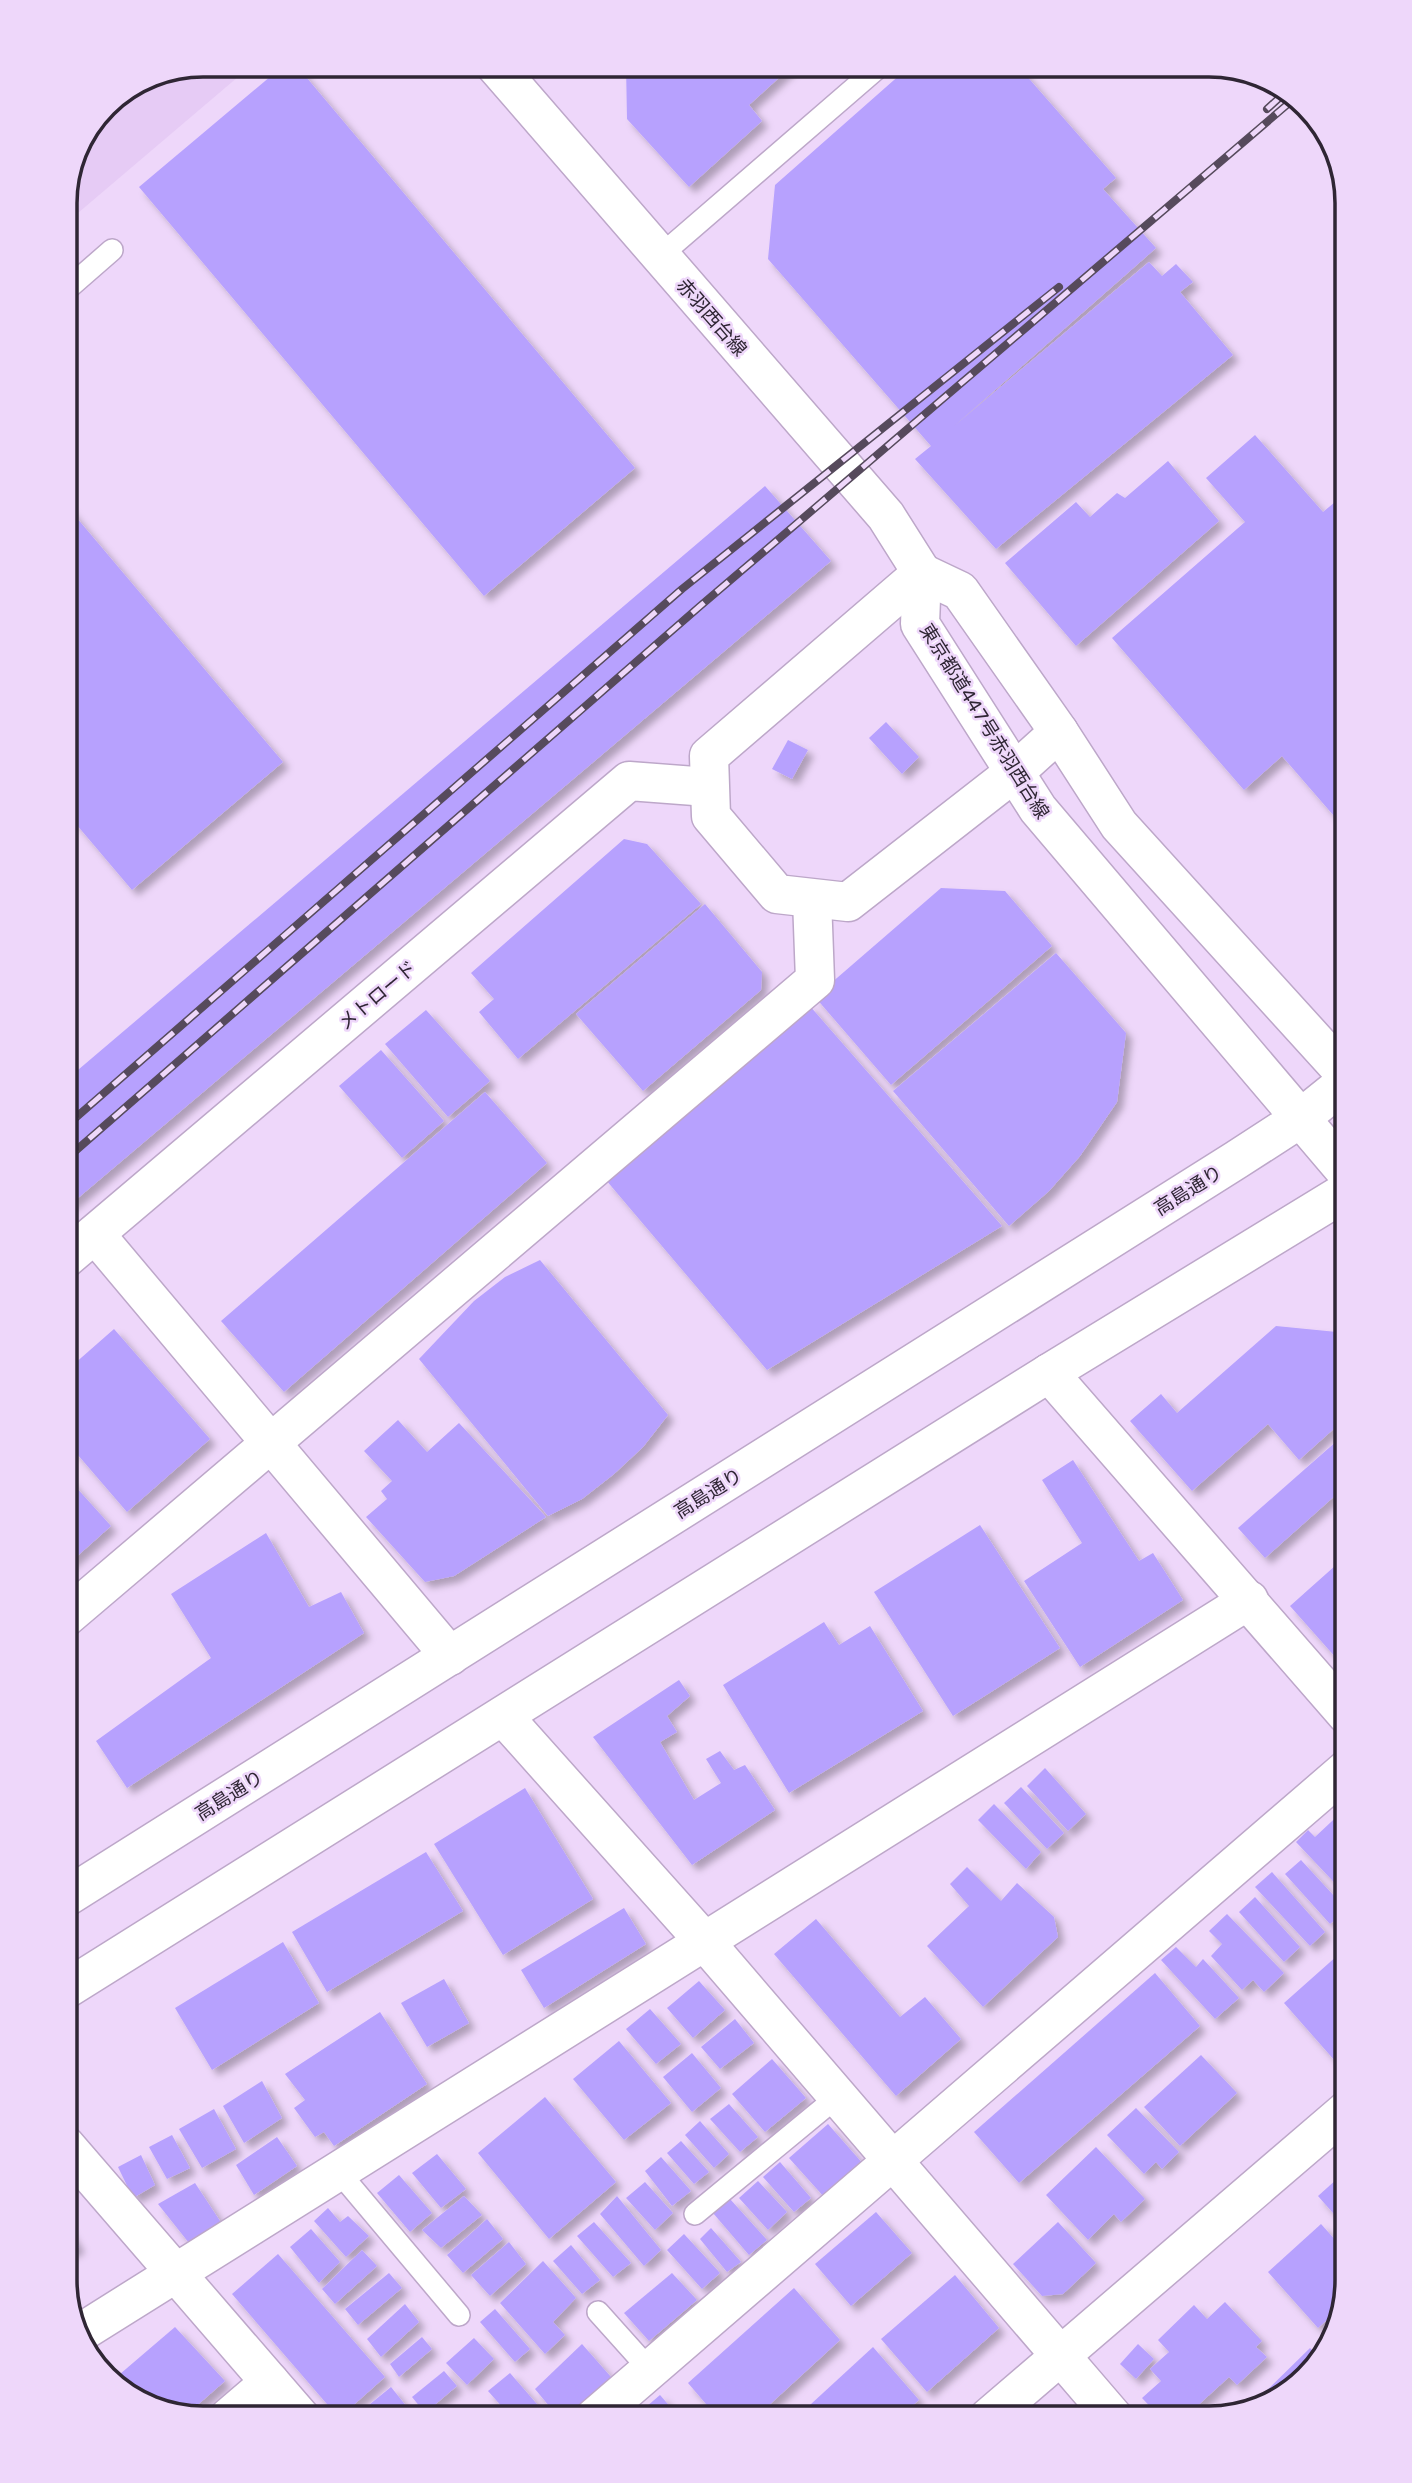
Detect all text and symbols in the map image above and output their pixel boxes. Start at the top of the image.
street label: 赤羽西台線 [672,275,751,361]
street label: 東京都道447号赤羽西台線 [915,620,1053,823]
street label: メトロード [334,957,421,1035]
street label: 高島通り [1150,1161,1227,1220]
street label: 高島通り [670,1464,747,1523]
street label: 高島通り [191,1766,268,1825]

